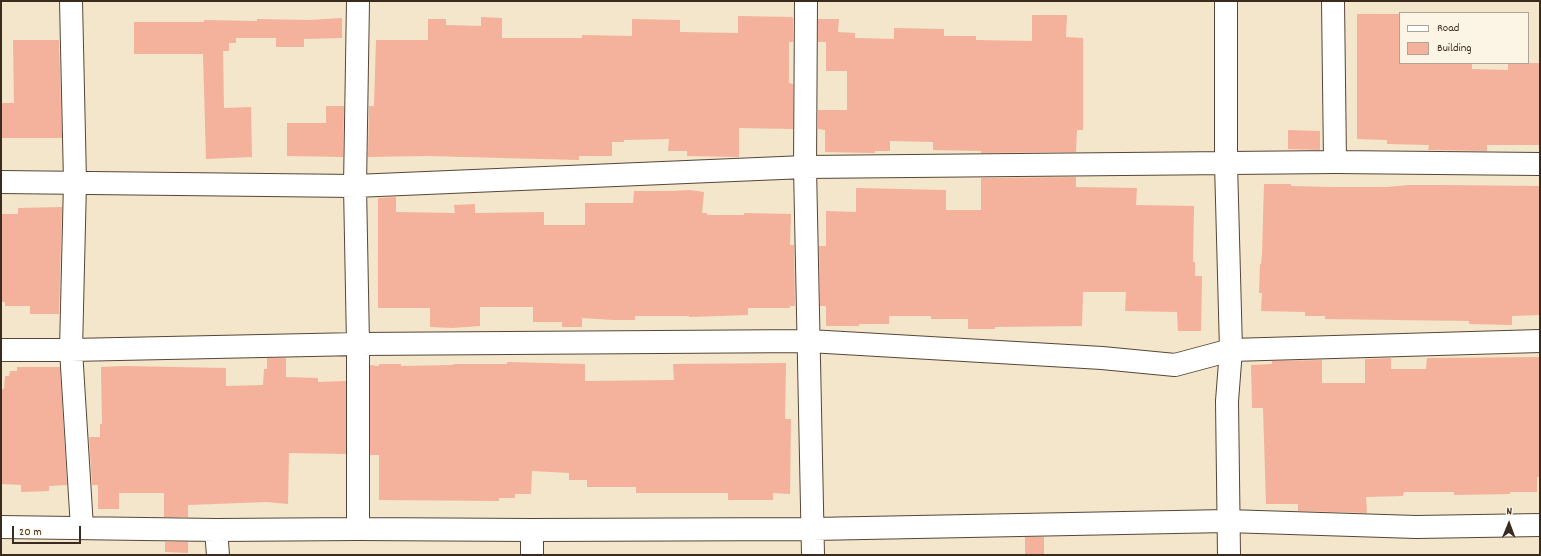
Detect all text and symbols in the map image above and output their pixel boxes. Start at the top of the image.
legend [1399,12,1529,64]
text: Road [1437,20,1459,37]
text: Building [1437,40,1472,57]
north arrow [1489,504,1529,544]
text: N [1506,504,1512,520]
scale bar [14,518,83,544]
text: 20 m [19,524,42,541]

